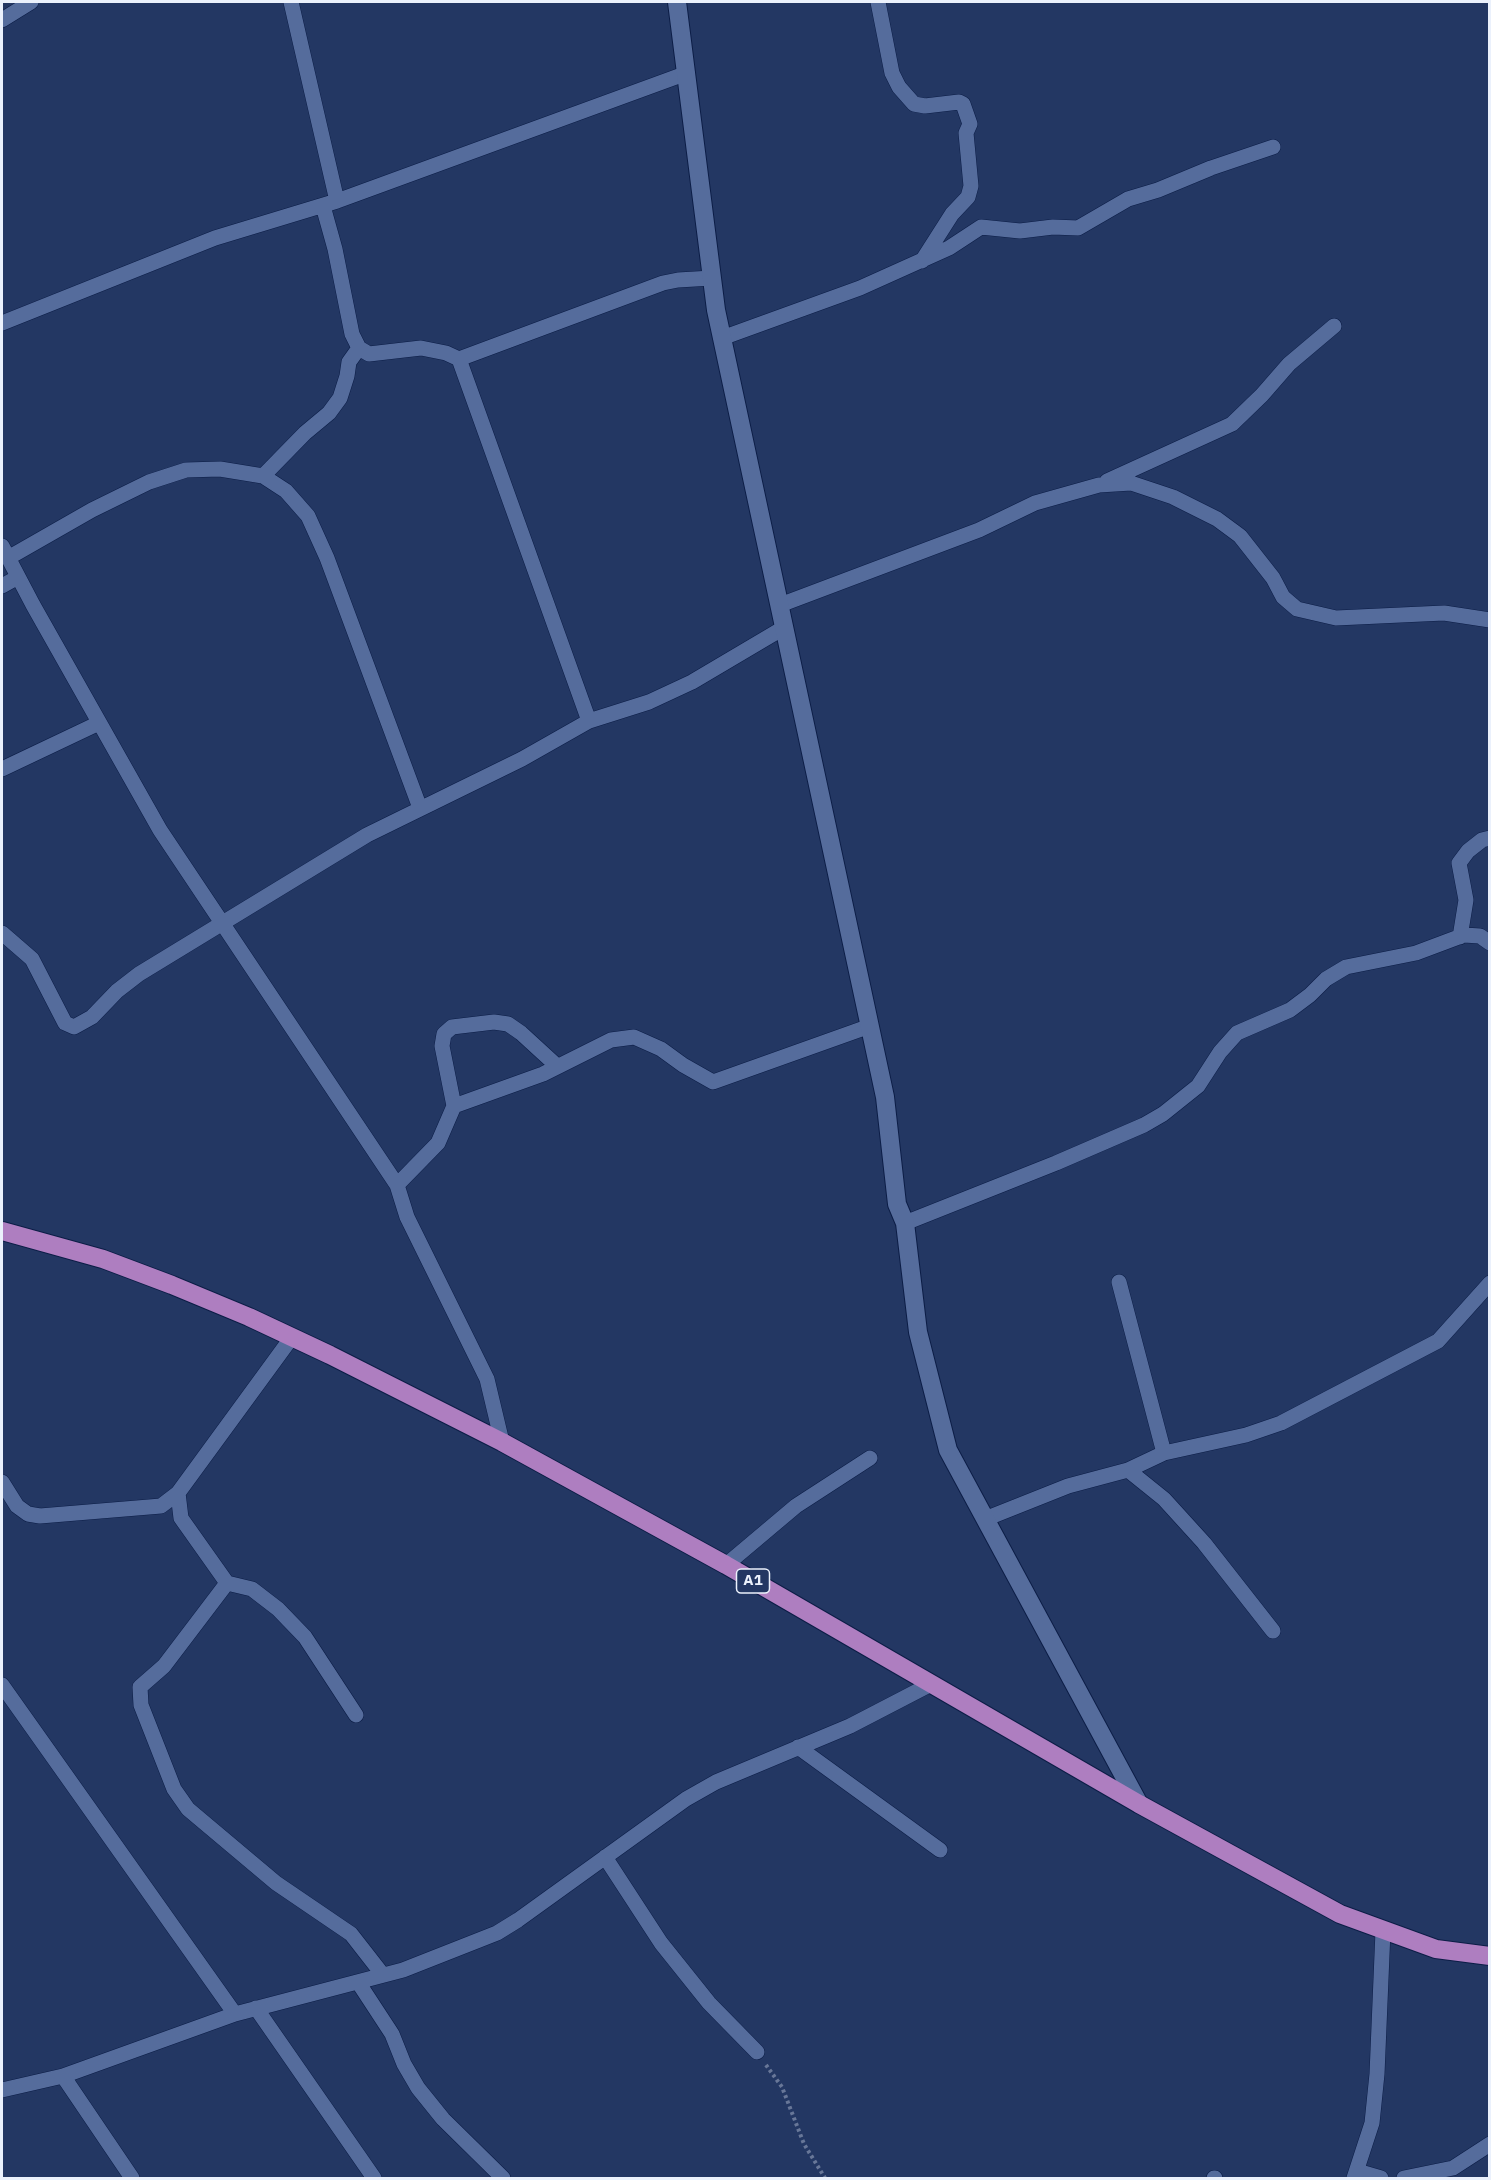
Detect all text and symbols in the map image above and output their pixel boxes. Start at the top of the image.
road number: A1 [736,1569,770,1593]

